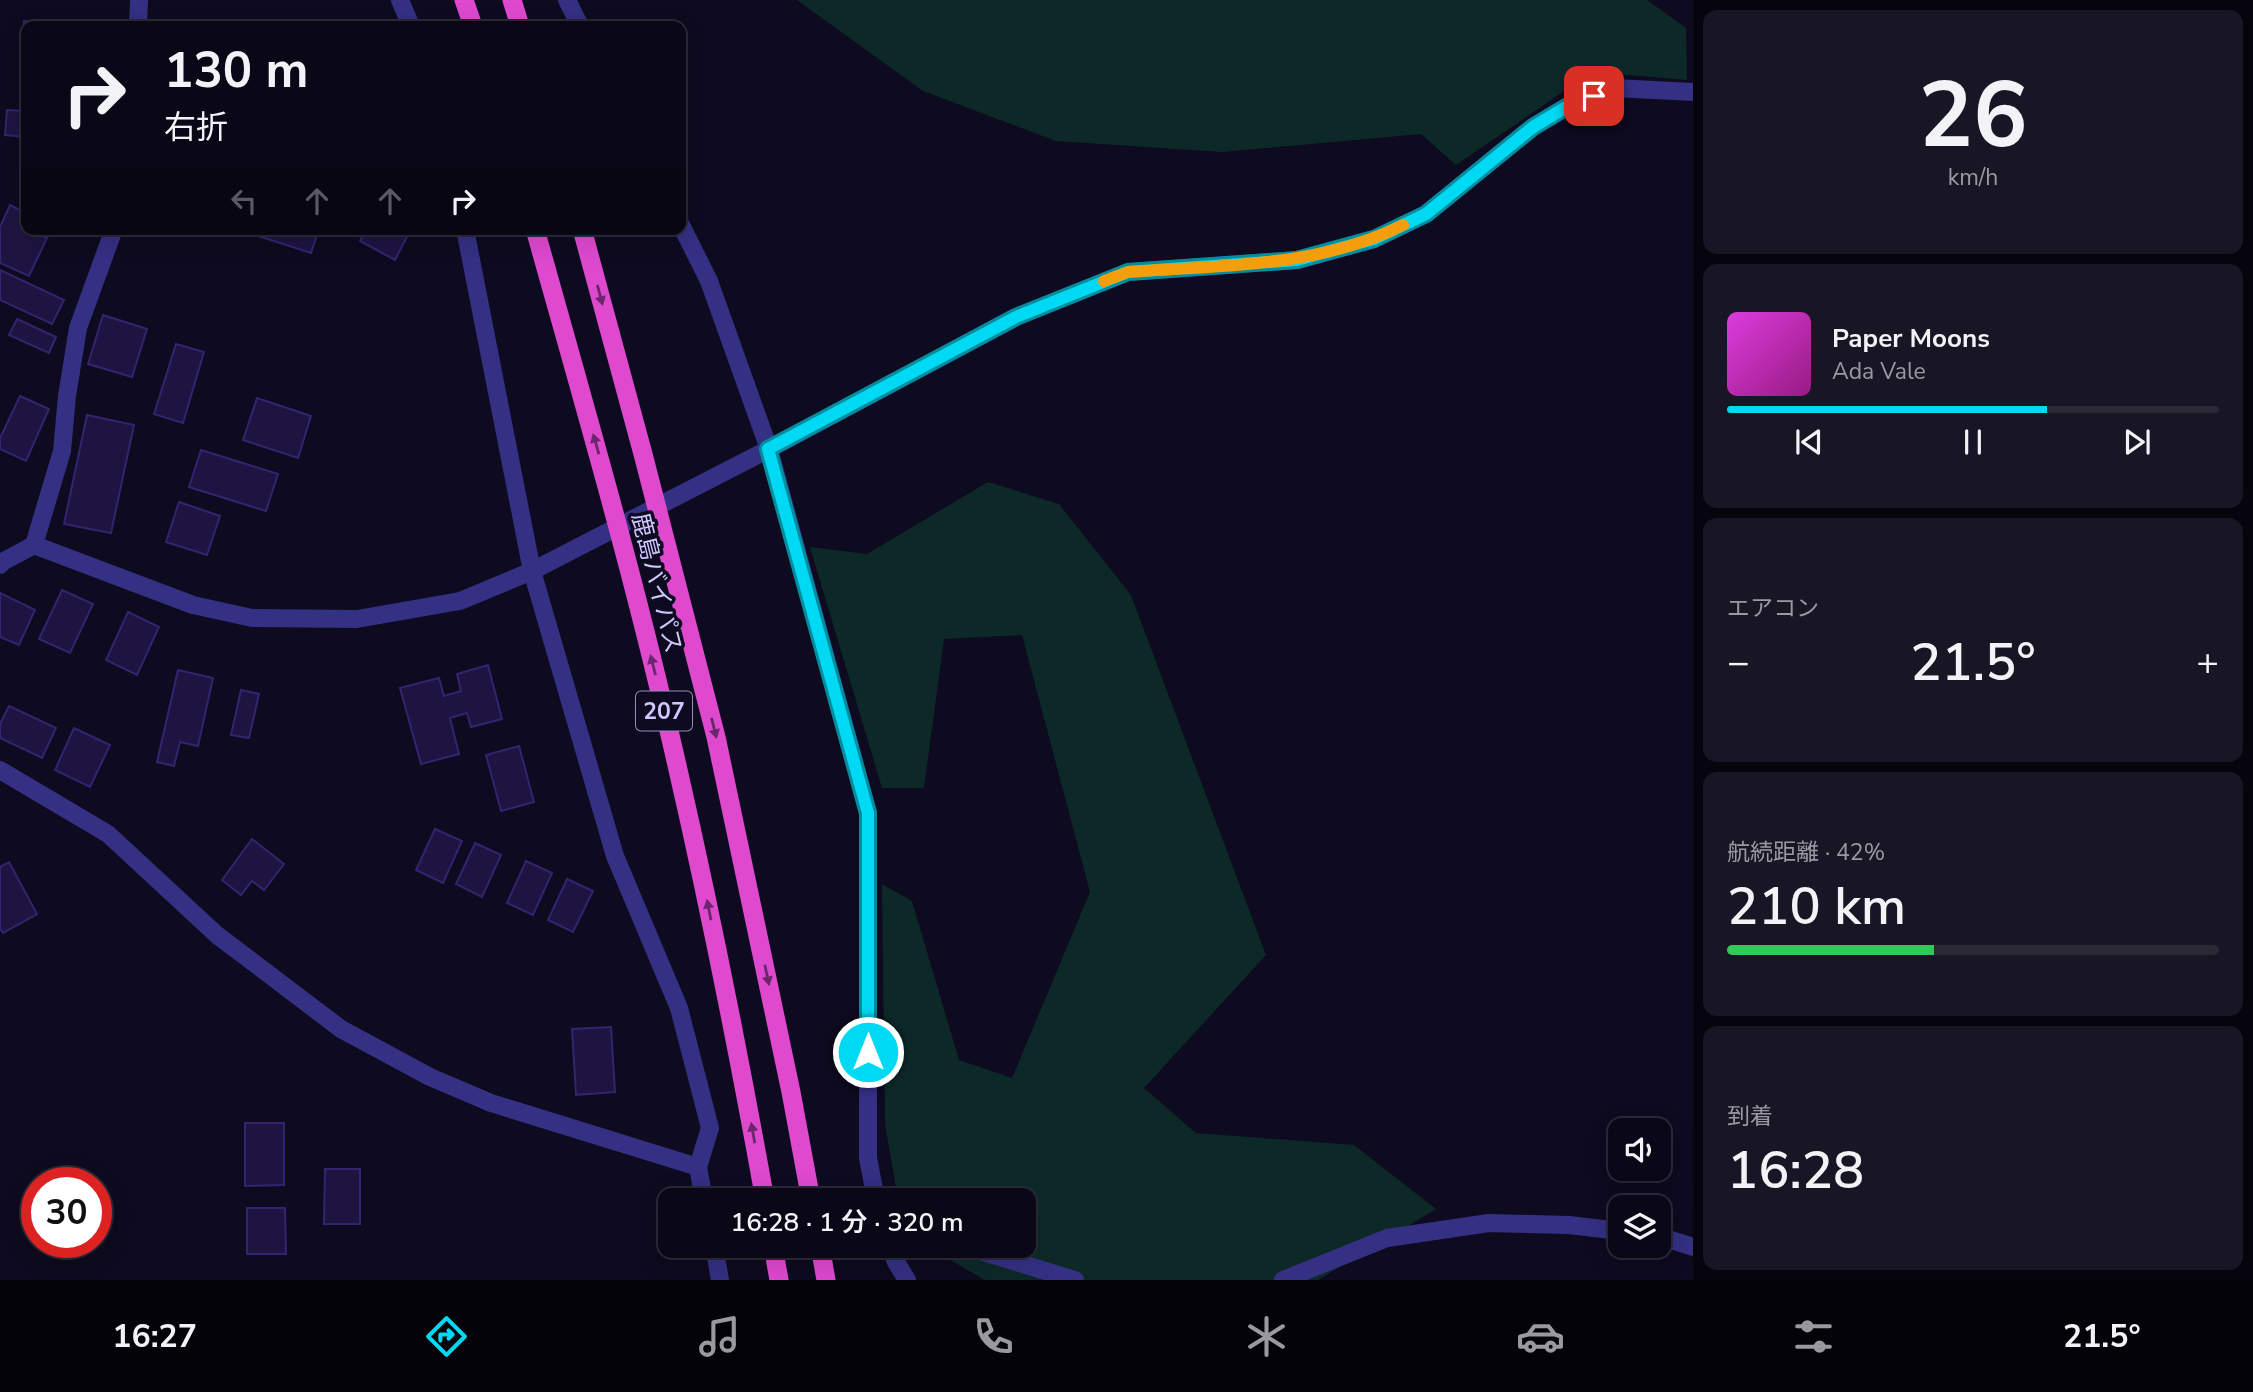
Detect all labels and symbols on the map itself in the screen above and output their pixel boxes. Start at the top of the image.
pin [1564,66,1624,126]
one-way arrow [595,285,605,306]
one-way arrow [590,434,600,455]
street label: 鹿島バイパス [624,509,690,657]
one-way arrow [647,653,658,675]
road number: 207 [636,692,692,730]
one-way arrow [709,717,720,739]
one-way arrow [703,899,714,921]
one-way arrow [761,964,772,986]
position arrow [831,1015,905,1089]
one-way arrow [747,1122,758,1144]
speed limit sign: 30 [21,1167,112,1258]

